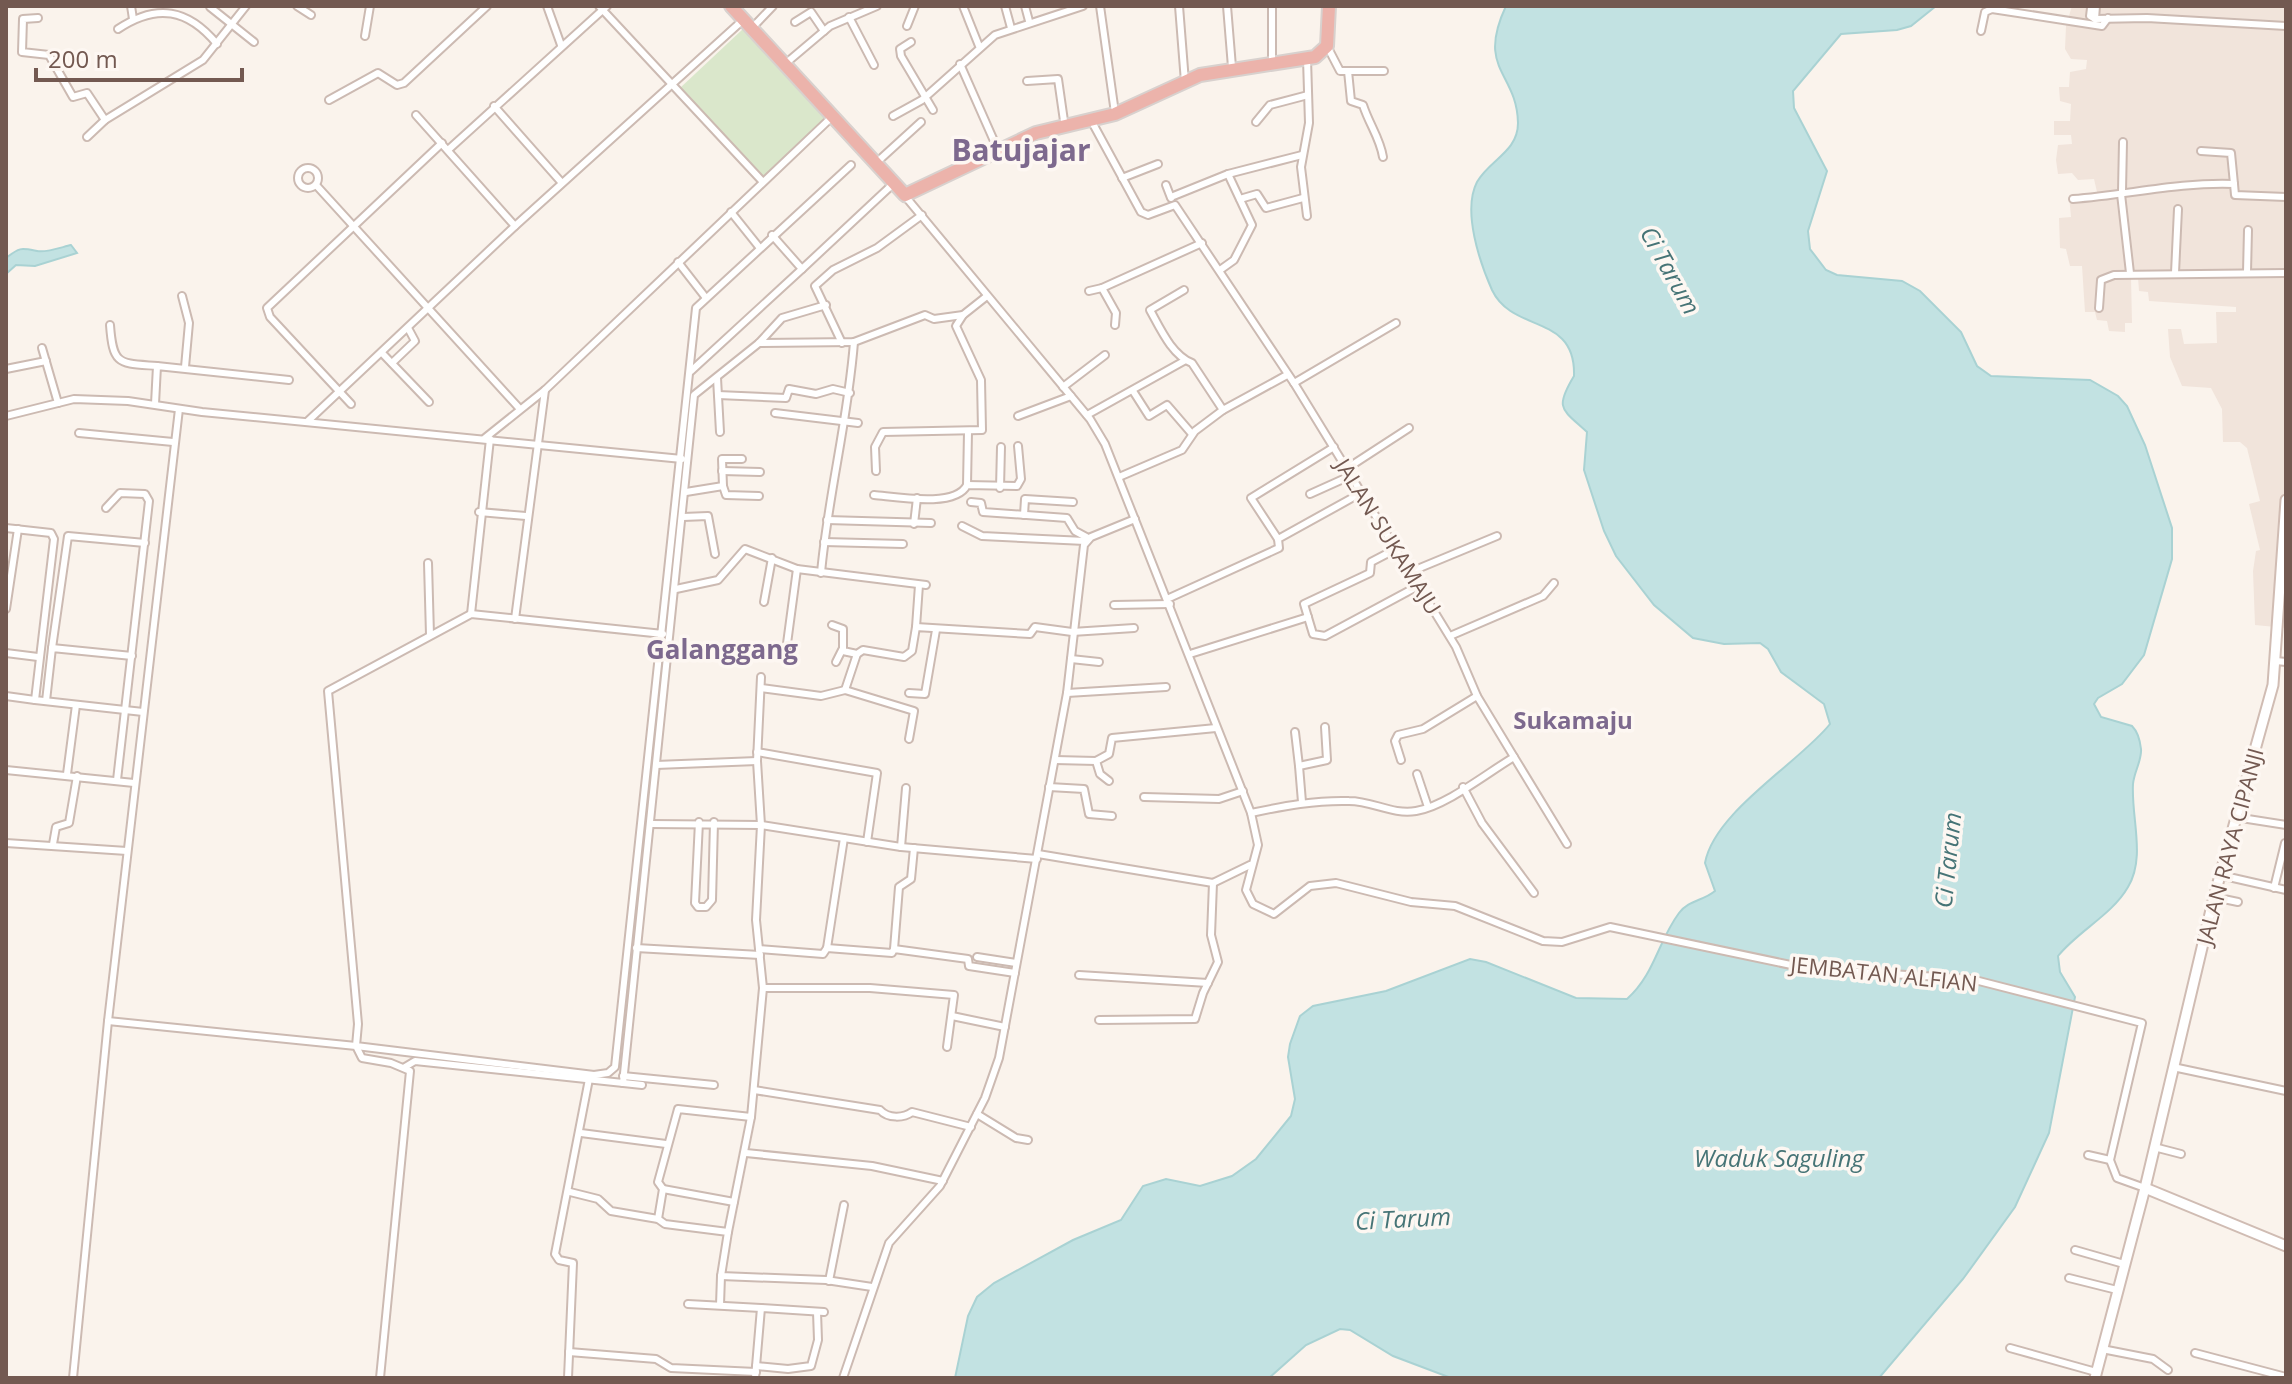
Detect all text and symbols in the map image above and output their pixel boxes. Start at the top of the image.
scale bar [36,32,242,82]
text: 200 m [48,42,118,75]
district label: Batujajar [951,129,1091,170]
water label: Ci Tarum [1633,220,1709,320]
street label: JALAN SUKAMAJU [1328,451,1449,620]
district label: Galanggang [646,631,798,667]
district label: Sukamaju [1513,703,1633,736]
street label: JALAN RAYA CIPANJI [2188,744,2270,950]
water label: Ci Tarum [1926,810,1968,910]
street label: JEMBATAN ALFIAN [1787,948,1979,998]
water label: Waduk Saguling [1694,1141,1866,1174]
water label: Ci Tarum [1354,1199,1452,1237]

